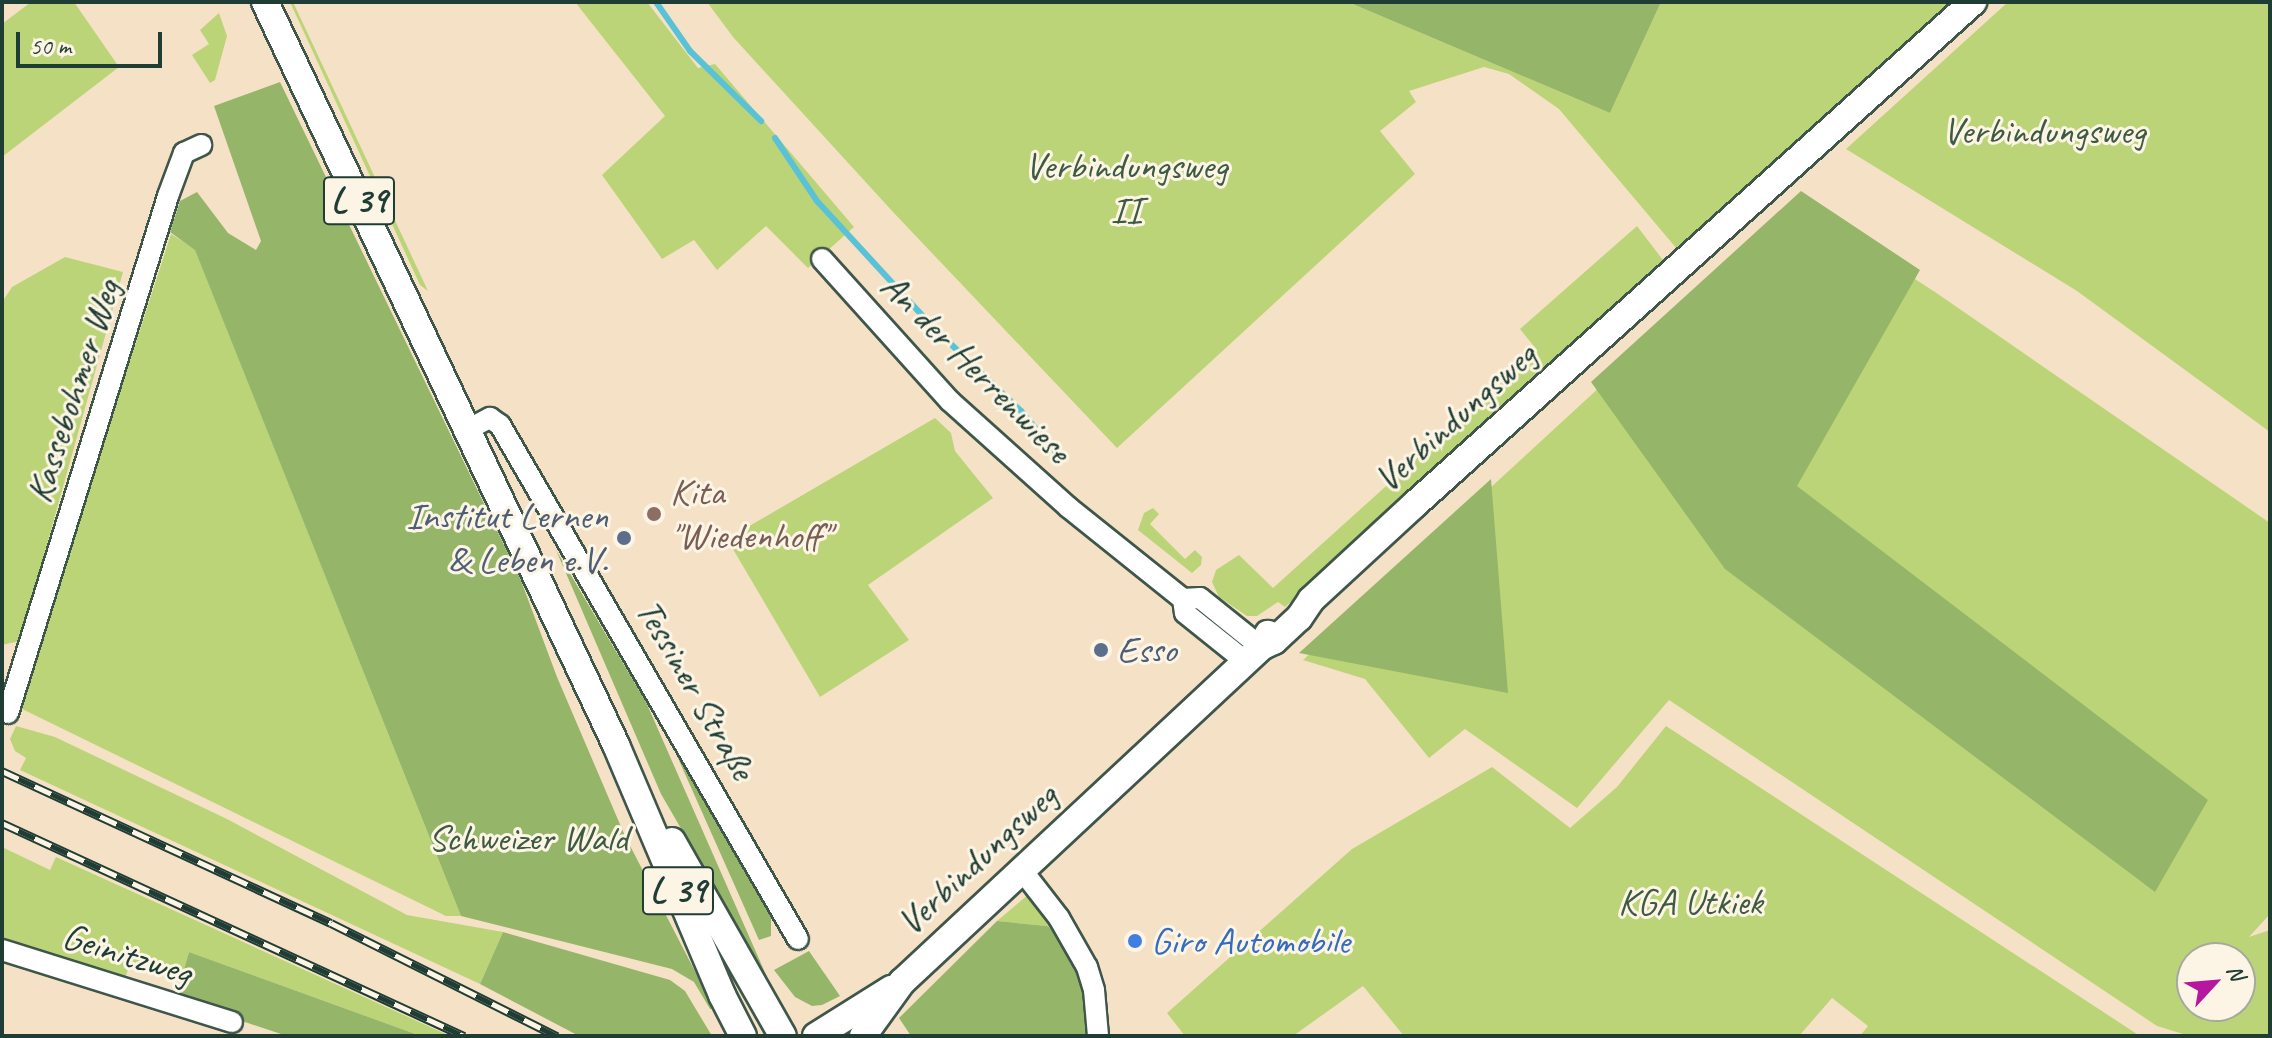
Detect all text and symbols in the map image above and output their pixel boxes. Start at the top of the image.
scale bar [20,16,166,66]
text: 50 m [30,31,71,61]
park label: Verbindungsweg [1943,108,2145,154]
park label: Verbindungsweg II [1025,143,1227,232]
road number: L 39 [321,169,397,233]
street label: An der Herrenwiese [871,263,1081,473]
street label: Kassebohmer Weg [15,274,131,508]
street label: Verbindungsweg [1365,332,1545,502]
place label: Kita "Wiedenhoff" [670,469,830,558]
place label: Institut Lernen & Leben e.V. [406,493,608,582]
marker: Kita "Wiedenhoff" [645,505,663,523]
marker: Institut Lernen & Leben e.V. [615,529,633,547]
street label: Tessiner Straße [626,590,766,788]
place label: Esso [1117,627,1176,673]
marker: Esso [1092,641,1110,659]
street label: Verbindungsweg [887,773,1067,945]
park label: Schweizer Wald [428,815,628,861]
road number: L 39 [640,859,716,923]
park label: KGA Utkiek [1617,879,1763,925]
street label: Geinitzweg [57,913,197,995]
place label: Giro Automobile [1151,918,1351,964]
marker: Giro Automobile [1126,932,1144,950]
north arrow [2176,942,2256,1022]
text: N [2220,960,2251,985]

